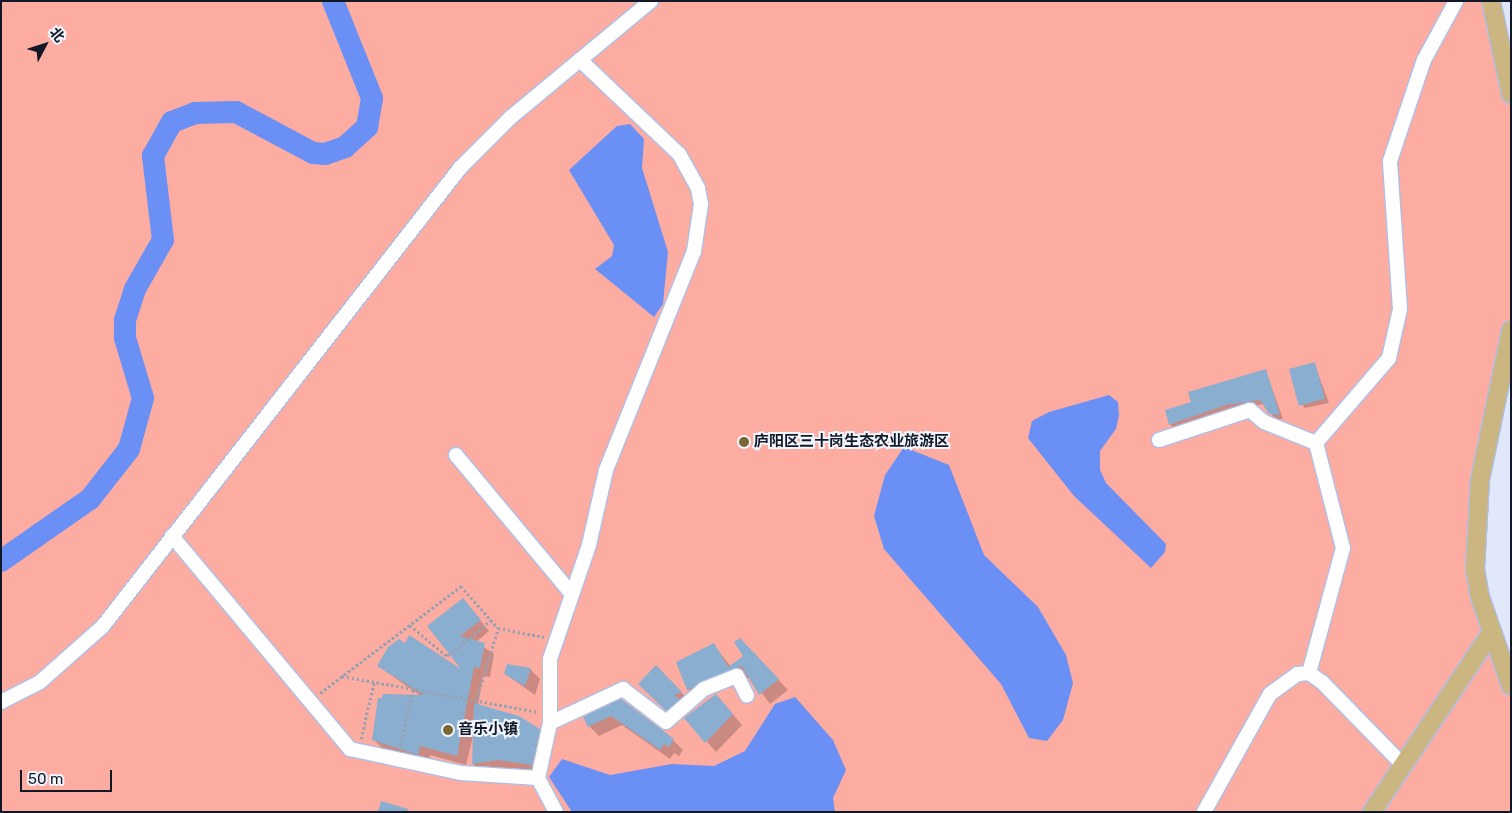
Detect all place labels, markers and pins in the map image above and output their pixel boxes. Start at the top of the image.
place label: 庐阳区三十岗生态农业旅游区 [754,433,949,451]
marker: 庐阳区三十岗生态农业旅游区 [738,436,750,448]
place label: 音乐小镇 [458,721,518,739]
marker: 音乐小镇 [442,724,454,736]

